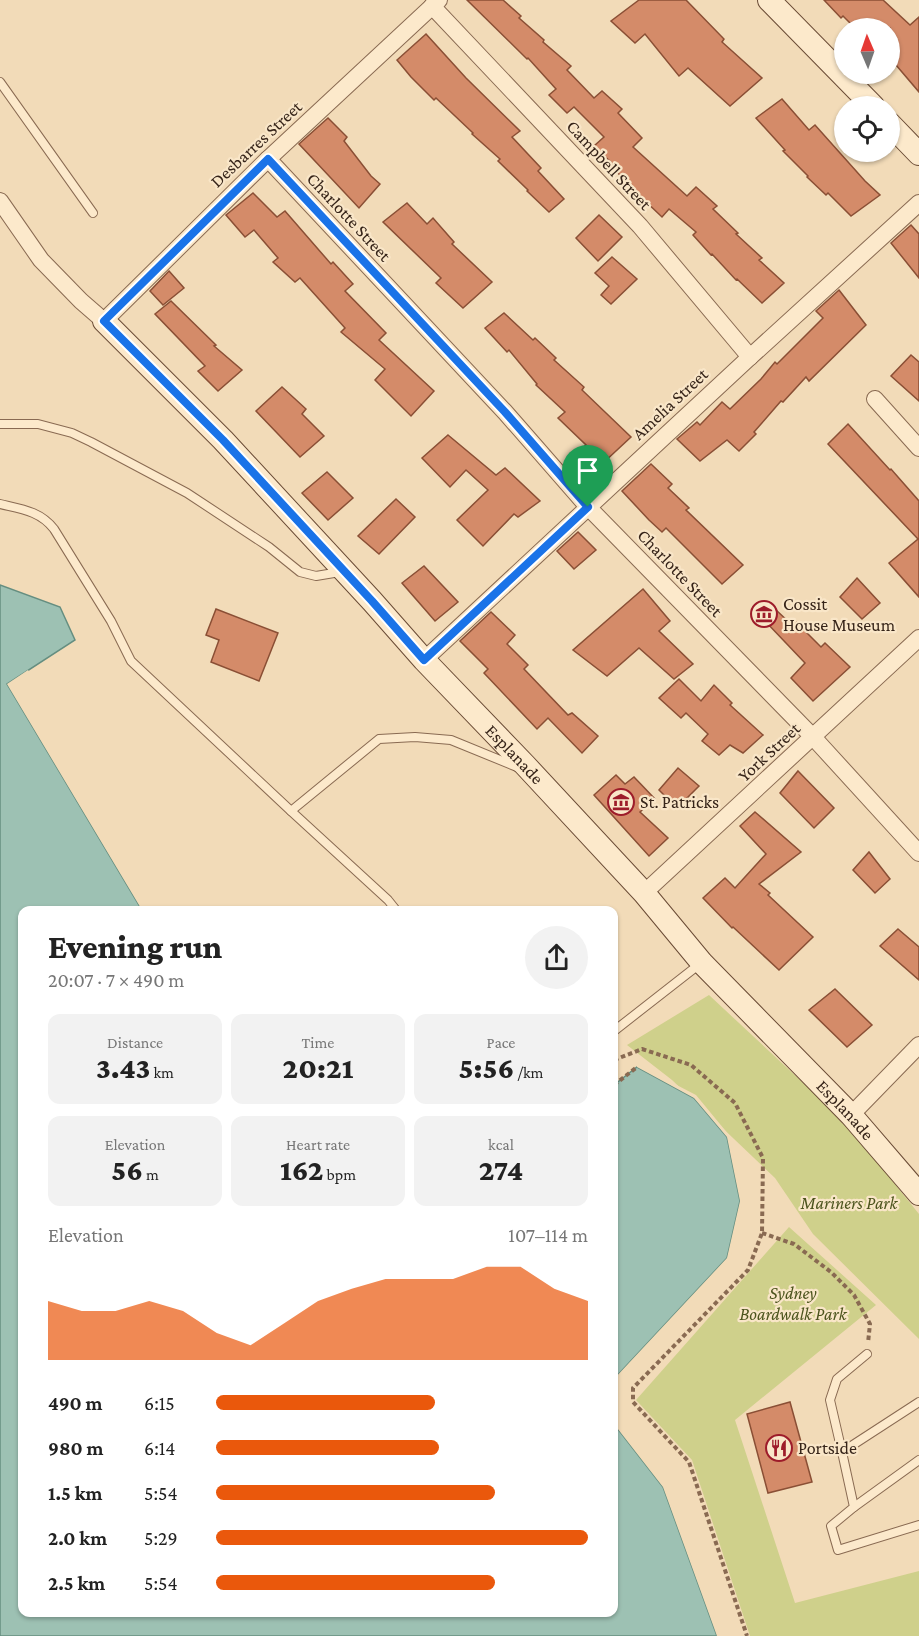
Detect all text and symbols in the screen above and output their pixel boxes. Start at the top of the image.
north arrow [834,18,900,84]
map controls [834,18,900,162]
street label: Desbarres Street [206,96,307,191]
button: locate [834,96,900,162]
street label: Campbell Street [562,116,656,215]
street label: Charlotte Street [303,169,396,266]
street label: Amelia Street [628,363,713,444]
pin [562,445,613,507]
icon: arrive [571,454,604,487]
street label: Charlotte Street [633,525,727,622]
place label: Cossit House Museum [783,594,896,635]
museum icon: Cossit House Museum [749,599,779,629]
street label: York Street [734,718,805,786]
street label: Esplanade [481,720,548,788]
museum icon: St. Patricks [606,787,636,817]
place label: St. Patricks [640,792,719,812]
button: share [525,926,588,989]
text: Evening run [48,928,222,965]
text: 20:07 · 7 × 490 m [48,969,184,991]
text: Distance [107,1034,163,1051]
text: Time [302,1034,334,1051]
text: Pace [487,1034,515,1051]
text: 3.43 [96,1051,150,1084]
text: 20:21 [283,1051,353,1084]
text: 5:56 [459,1051,514,1084]
text: km [150,1064,174,1081]
text: /km [514,1064,543,1081]
street label: Esplanade [812,1076,878,1144]
text: Elevation [105,1136,165,1153]
text: Heart rate [286,1136,350,1153]
text: kcal [488,1136,514,1153]
text: 56 [111,1153,143,1186]
text: 162 [280,1153,324,1186]
text: 274 [479,1153,523,1186]
text: m [143,1166,159,1183]
text: bpm [324,1166,356,1183]
park label: Mariners Park [800,1193,899,1213]
text: Elevation [48,1224,124,1246]
text: 107–114 m [508,1224,588,1246]
park label: Sydney Boardwalk Park [739,1283,848,1324]
text: 490 m [48,1392,103,1414]
text: 6:15 [144,1392,175,1414]
restaurant icon: Portside [764,1433,794,1463]
text: 980 m [48,1437,104,1459]
text: 6:14 [144,1437,176,1459]
place label: Portside [798,1438,857,1458]
text: 1.5 km [48,1482,103,1504]
text: 5:54 [144,1482,178,1504]
text: 2.0 km [48,1527,107,1549]
text: 5:29 [144,1527,178,1549]
text: 2.5 km [48,1572,105,1594]
text: 5:54 [144,1572,178,1594]

